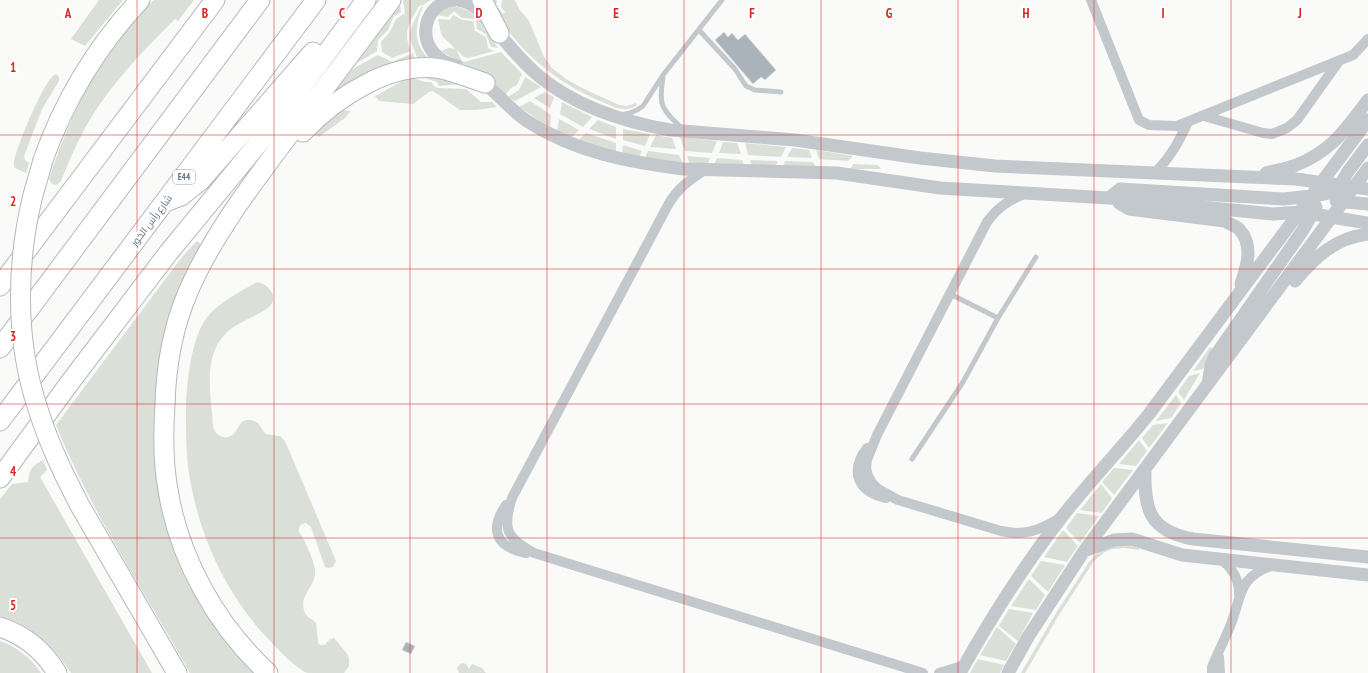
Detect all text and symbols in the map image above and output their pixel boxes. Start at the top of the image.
text: A [64,5,72,22]
text: B [202,5,208,22]
text: C [339,5,345,22]
text: D [476,5,483,22]
text: E [613,5,619,22]
text: F [749,5,755,22]
text: G [886,5,893,22]
text: H [1023,5,1030,22]
text: I [1161,5,1165,22]
text: J [1297,5,1302,22]
text: 1 [10,59,16,76]
road number: E44 [173,170,195,184]
street label: شارع رأس الخور [127,192,175,249]
text: 2 [10,193,16,210]
text: 3 [10,328,16,345]
text: 4 [10,463,17,480]
text: 5 [10,597,16,614]

